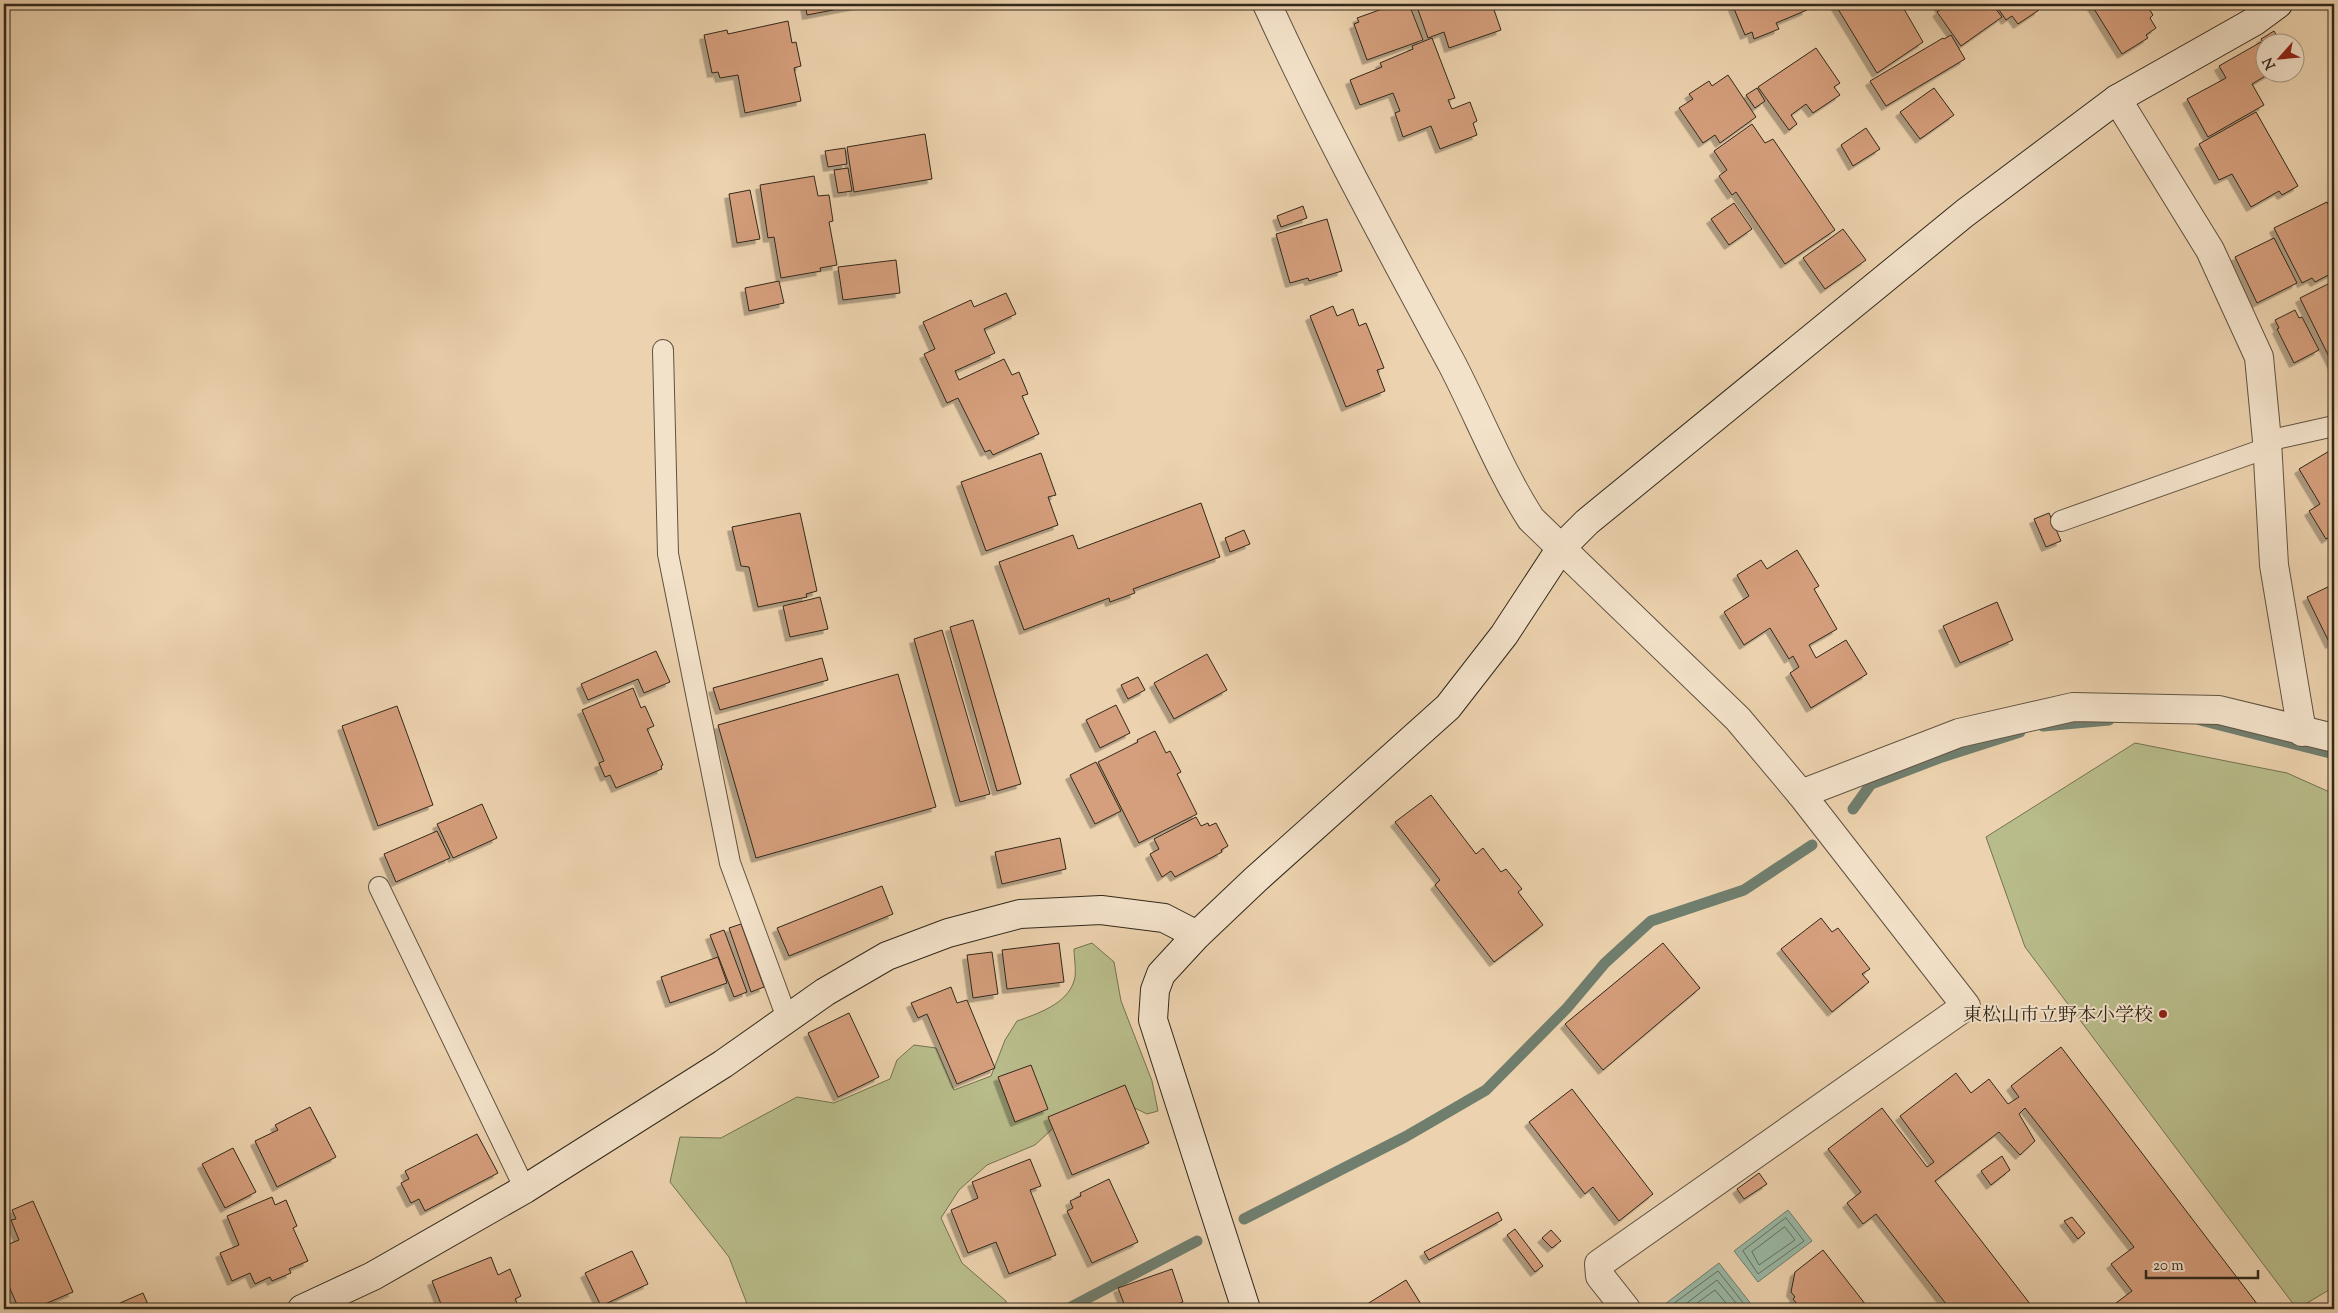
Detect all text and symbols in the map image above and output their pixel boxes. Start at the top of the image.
north arrow [2256,32,2306,82]
text: N [2259,53,2282,73]
place label: 東松山市立野本小学校 [1963,1003,2153,1030]
marker: 東松山市立野本小学校 [2157,1008,2169,1020]
scale bar [2146,1248,2258,1280]
text: 20 m [2153,1256,2184,1277]

